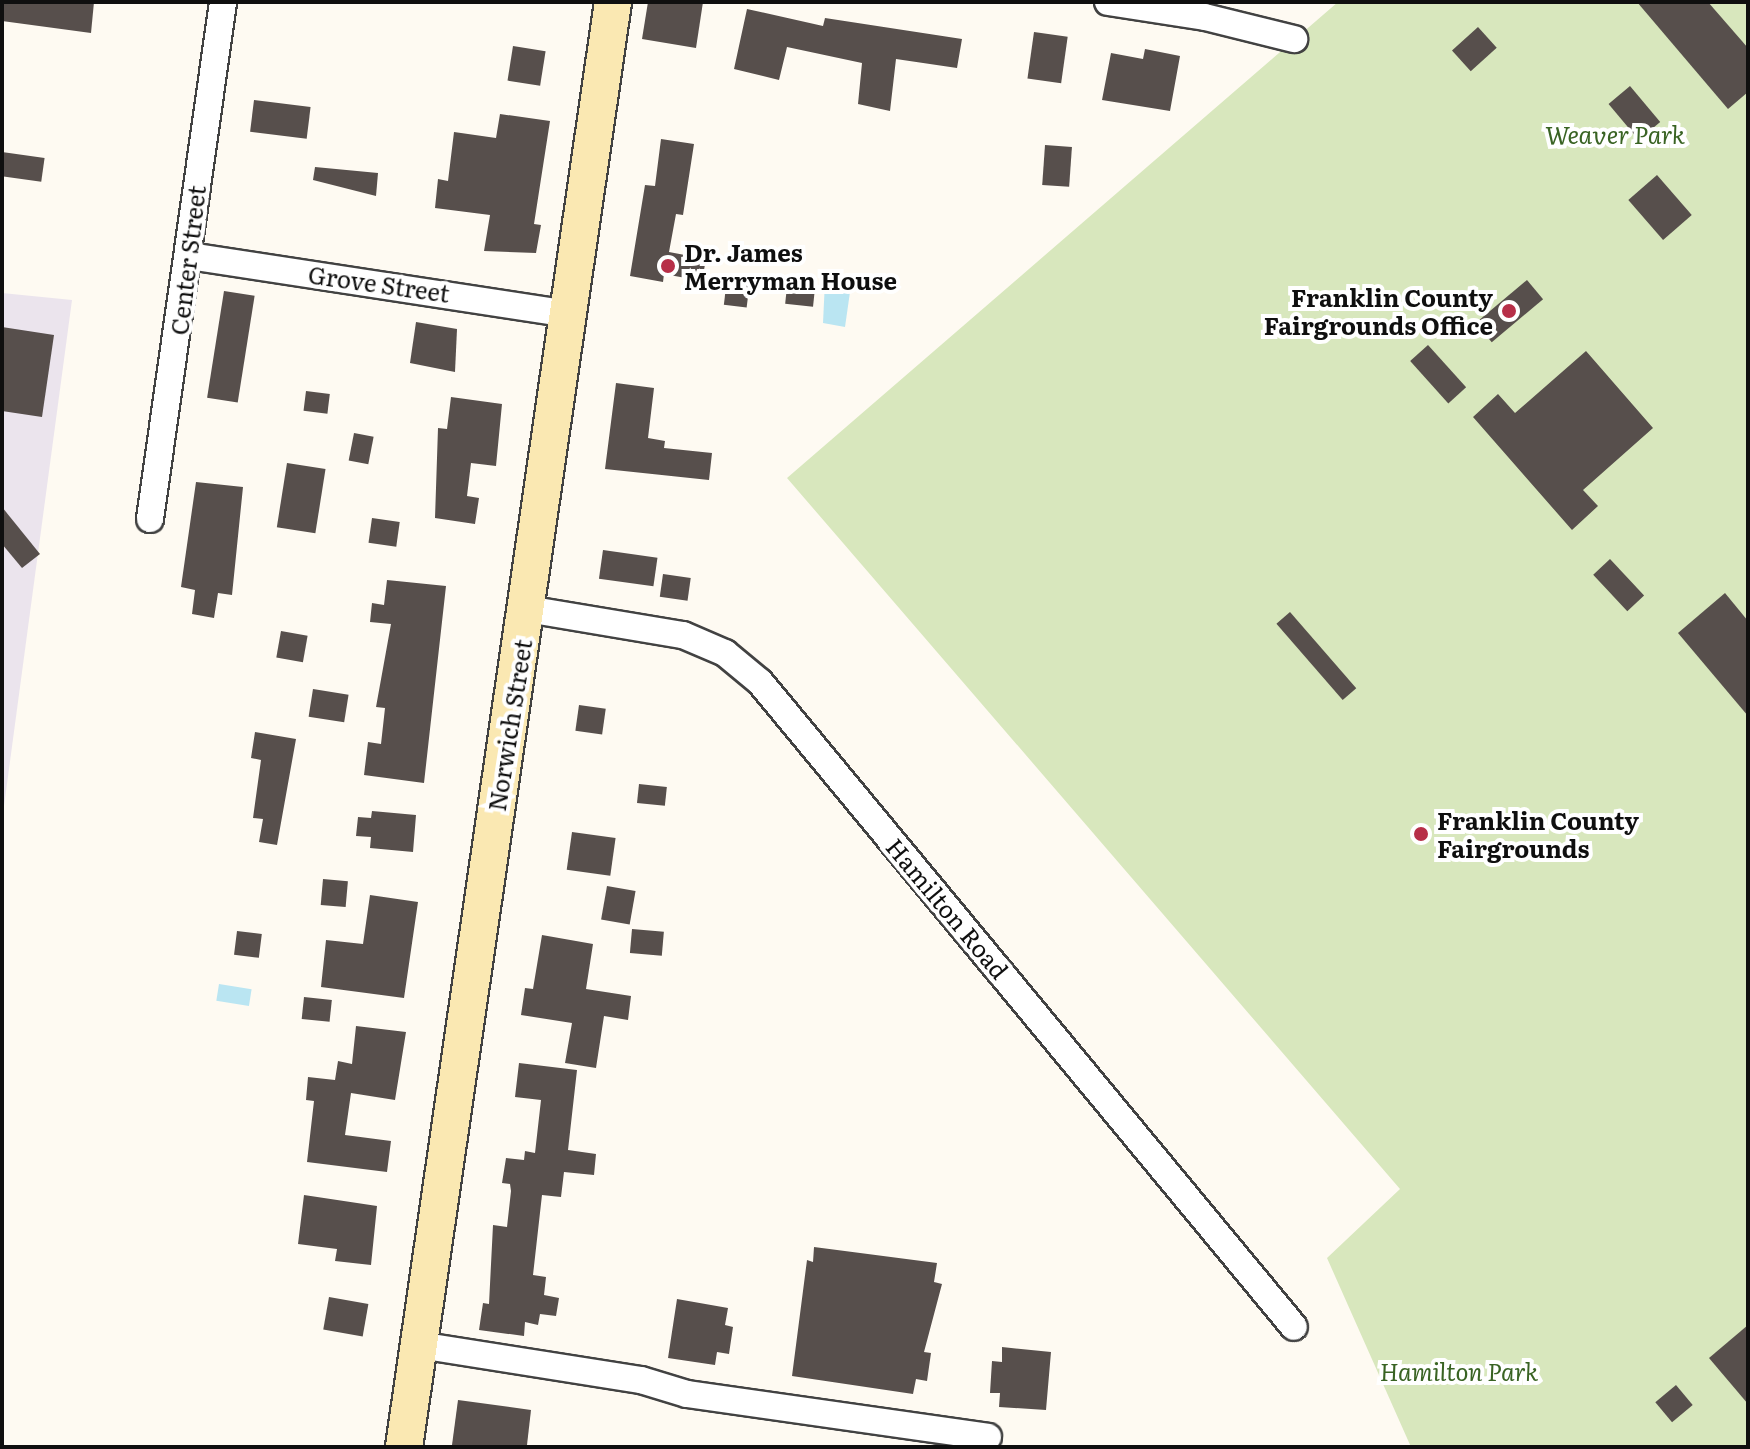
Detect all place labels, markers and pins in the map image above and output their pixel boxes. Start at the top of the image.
place label: Dr. James Merryman House [684,238,897,294]
marker: Dr. James Merryman House [659,257,677,275]
place label: Franklin County Fairgrounds Office [1264,283,1493,339]
marker: Franklin County Fairgrounds Office [1500,302,1518,320]
place label: Franklin County Fairgrounds [1437,806,1639,862]
marker: Franklin County Fairgrounds [1412,825,1430,843]

